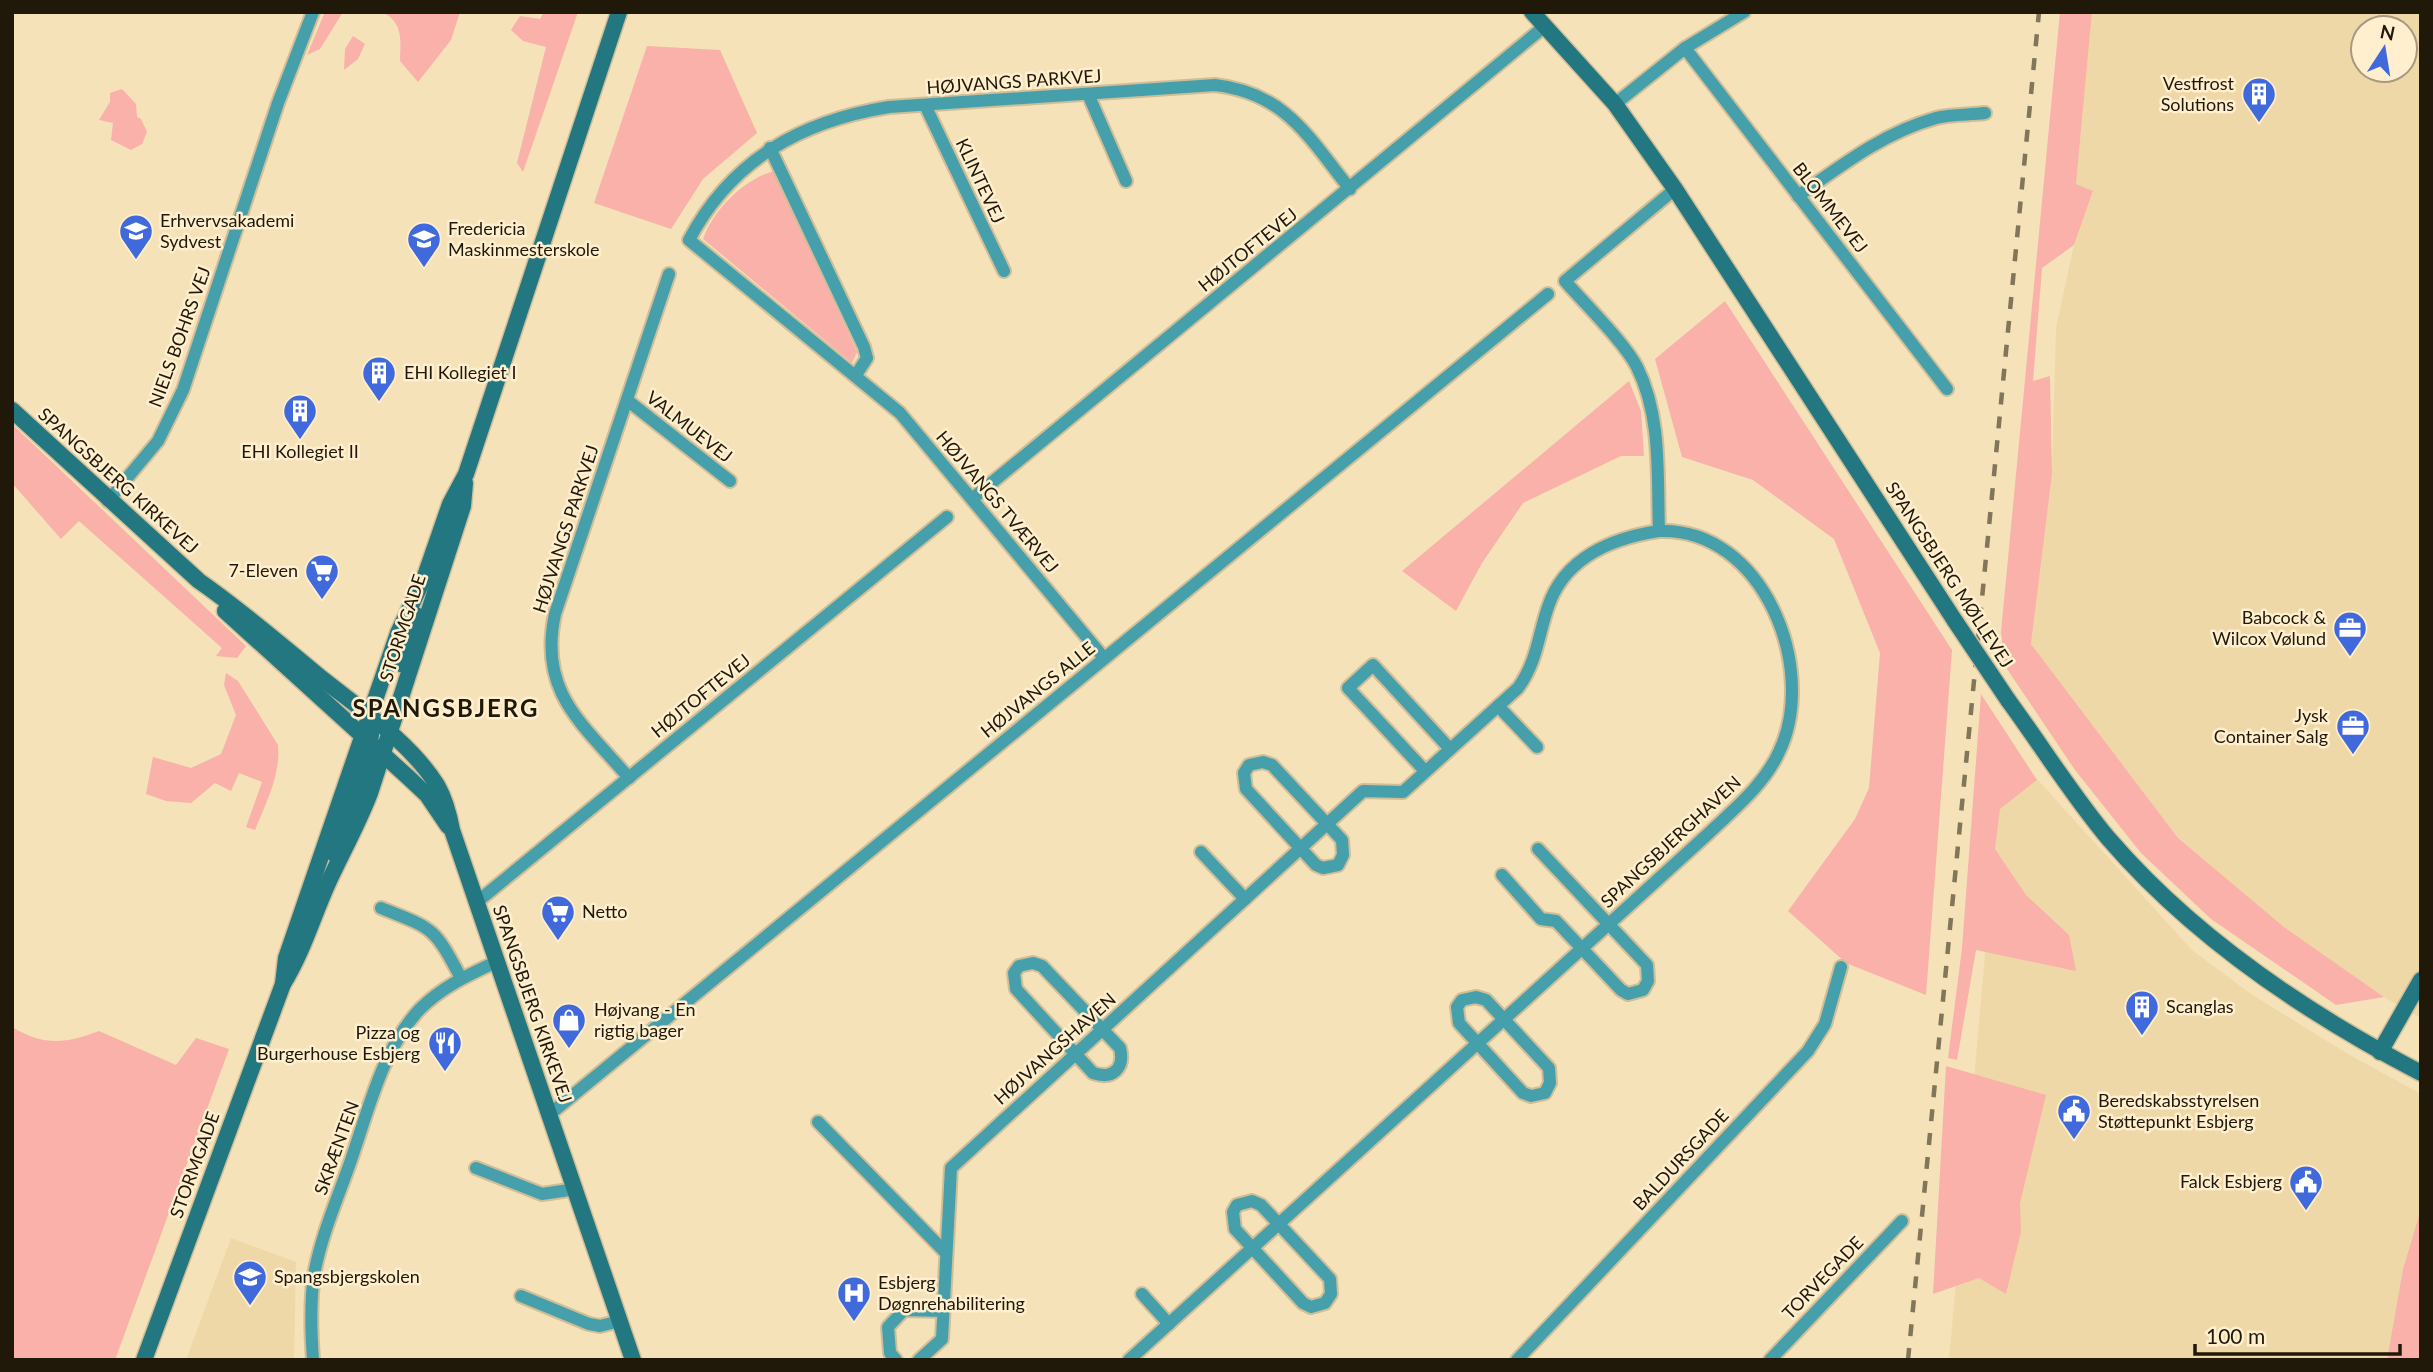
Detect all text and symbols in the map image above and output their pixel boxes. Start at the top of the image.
north arrow [2349,14,2419,84]
text: N [2378,19,2397,45]
street label: HØJVANGS PARKVEJ [926,64,1102,98]
place label: Vestfrost Solutions [2161,72,2235,115]
building icon: Vestfrost Solutions [2240,75,2278,124]
street label: KLINTEVEJ [952,135,1010,227]
street label: BLOMMEVEJ [1789,158,1873,257]
street label: HØJTOFTEVEJ [1193,203,1301,296]
place label: Erhvervsakademi Sydvest [160,209,294,252]
school or university icon: Erhvervsakademi Sydvest [117,212,155,261]
place label: Fredericia Maskinmesterskole [448,217,600,260]
school or university icon: Fredericia Maskinmesterskole [405,220,443,269]
street label: NIELS BOHRS VEJ [143,263,215,410]
building icon: EHI Kollegiet I [360,354,398,403]
place label: EHI Kollegiet I [404,361,516,383]
street label: VALMUEVEJ [642,386,737,467]
building icon: EHI Kollegiet II [281,392,319,441]
street label: SPANGSBJERG KIRKEVEJ [34,403,203,558]
street label: HØJVANGS TVÆRVEJ [932,426,1064,577]
place label: EHI Kollegiet II [241,440,359,462]
street label: HØJVANGS PARKVEJ [528,442,603,615]
street label: SPANGSBJERG MØLLEVEJ [1881,477,2018,671]
supermarket icon: 7-Eleven [303,552,341,601]
place label: 7-Eleven [228,559,298,581]
street label: STORMGADE [374,571,430,684]
place label: Babcock & Wilcox Vølund [2212,606,2326,649]
office icon: Babcock & Wilcox Vølund [2331,609,2369,658]
street label: HØJVANGS ALLE [976,637,1099,742]
street label: HØJTOFTEVEJ [646,649,754,742]
district label: SPANGSBJERG [353,693,540,722]
place label: Jysk Container Salg [2214,704,2329,747]
office icon: Jysk Container Salg [2334,707,2372,756]
street label: SPANGSBJERGHAVEN [1596,771,1745,912]
supermarket icon: Netto [539,893,577,942]
place label: Netto [582,900,627,922]
street label: SPANGSBJERG KIRKEVEJ [489,902,577,1105]
street label: HØJVANGSHAVEN [989,988,1120,1109]
building icon: Scanglas [2123,988,2161,1037]
place label: Scanglas [2166,995,2234,1017]
place label: Højvang - En rigtig bager [594,998,696,1041]
shop icon: Højvang - En rigtig bager [550,1001,588,1050]
place label: Pizza og Burgerhouse Esbjerg [257,1021,420,1064]
restaurant icon: Pizza og Burgerhouse Esbjerg [426,1024,464,1073]
place label: Beredskabsstyrelsen Støttepunkt Esbjerg [2098,1089,2259,1132]
public building icon: Beredskabsstyrelsen Støttepunkt Esbjerg [2055,1092,2093,1141]
street label: SKRÆNTEN [309,1098,363,1198]
street label: BALDURSGADE [1628,1104,1733,1214]
street label: STORMGADE [165,1108,223,1221]
public building icon: Falck Esbjerg [2287,1163,2325,1212]
place label: Falck Esbjerg [2180,1170,2282,1192]
street label: TORVEGADE [1777,1231,1867,1323]
school or university icon: Spangsbjergskolen [231,1258,269,1307]
place label: Spangsbjergskolen [274,1265,420,1287]
place label: Esbjerg Døgnrehabilitering [878,1271,1025,1314]
hospital icon: Esbjerg Døgnrehabilitering [835,1274,873,1323]
scale bar [2195,1312,2400,1356]
text: 100 m [2206,1323,2265,1348]

